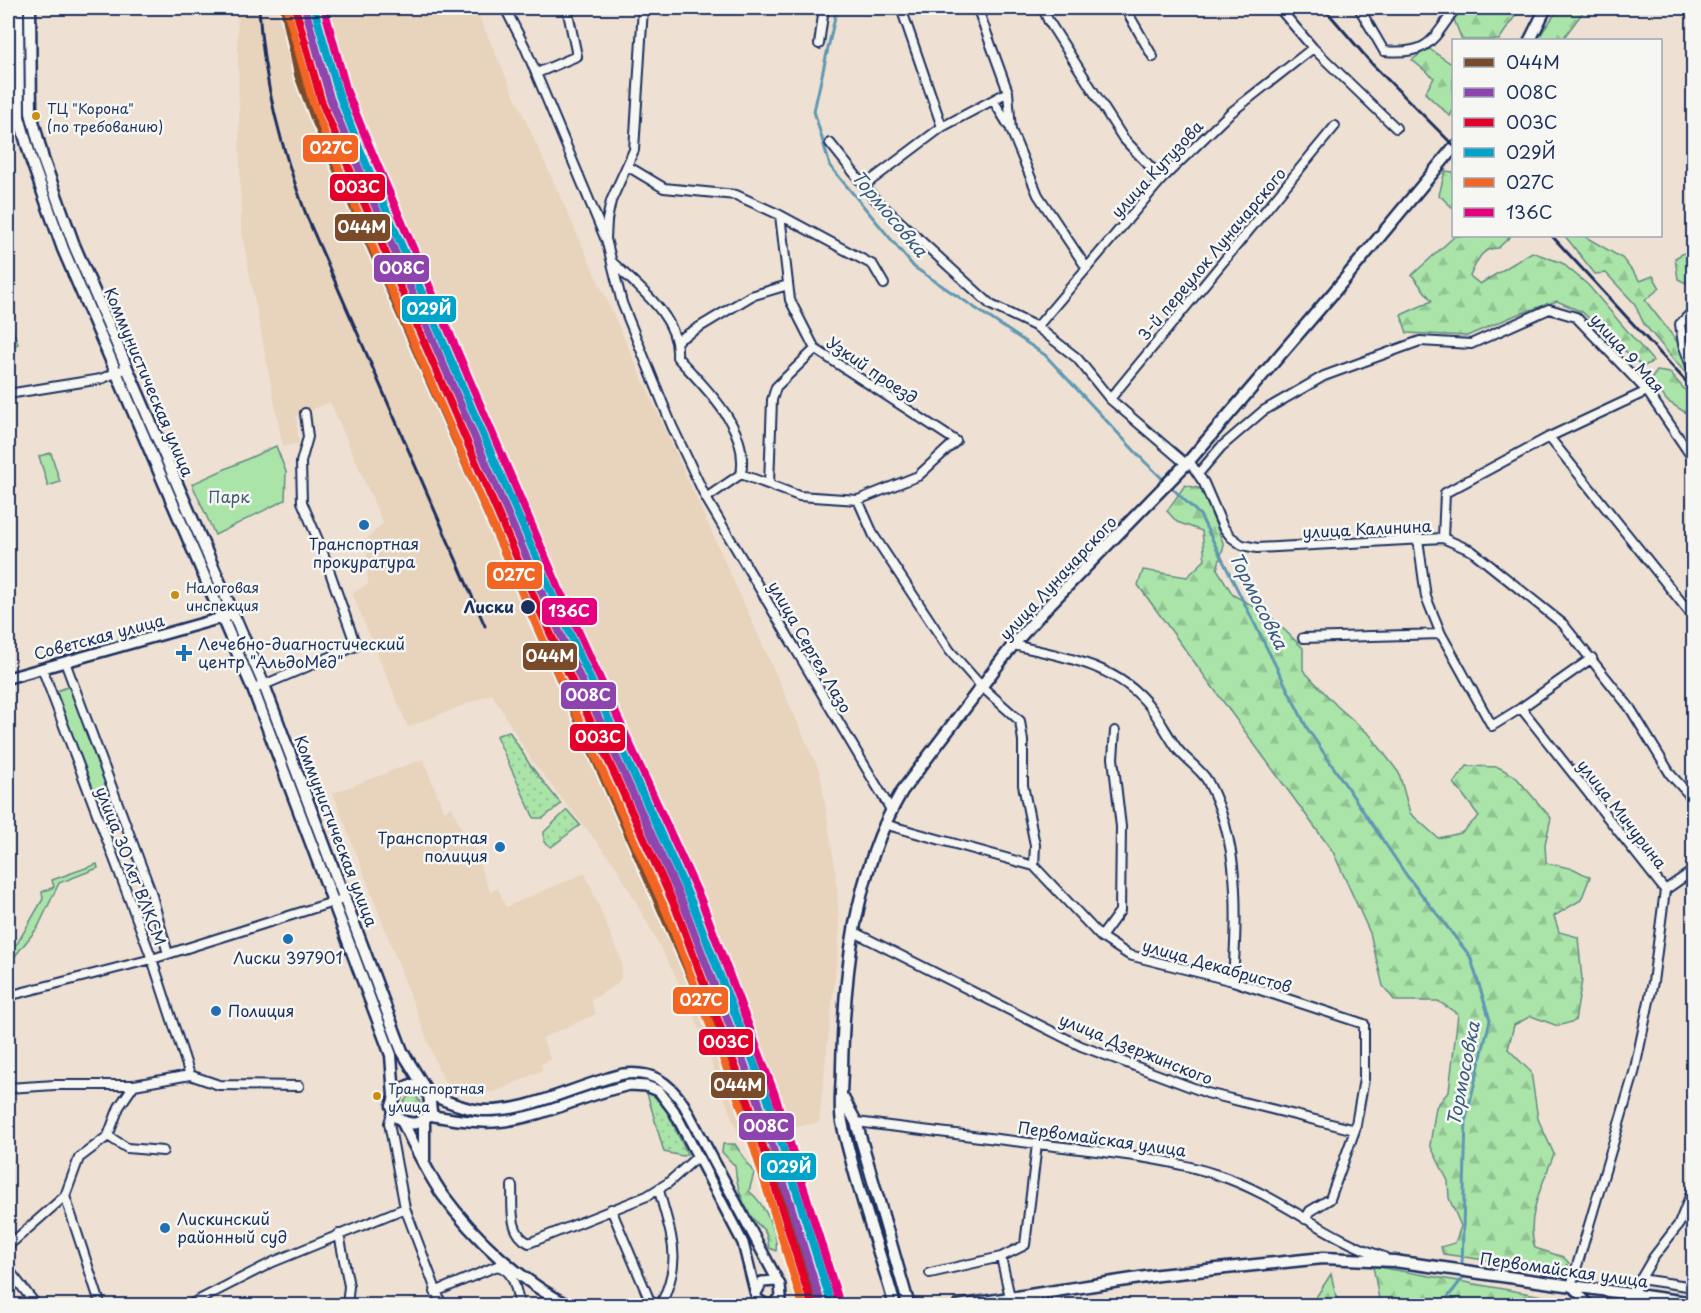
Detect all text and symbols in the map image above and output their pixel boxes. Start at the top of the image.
legend [1452,39,1662,237]
text: 044М [1506,48,1560,75]
text: 008С [1506,78,1558,105]
place label: ТЦ "Корона" (по требованию) [47,98,163,137]
text: 003С [1506,108,1558,135]
marker: ТЦ "Корона" (по требованию) [30,110,42,122]
street label: улица Кутузова [1105,114,1208,222]
line badge: 027С [302,134,359,163]
text: 027С [309,135,353,159]
text: 029Й [1506,138,1556,165]
street label: 3-й переулок Луначарского [1132,162,1291,345]
water label: Тормосовка [846,164,935,263]
text: 027С [1506,168,1554,195]
line badge: 003С [329,173,386,202]
text: 003С [334,174,380,198]
text: 136С [1506,198,1553,225]
line badge: 044М [334,213,391,242]
text: 044М [338,214,386,238]
line badge: 008С [373,254,430,283]
text: 008С [379,255,425,279]
street label: Коммунистическая улица [99,283,201,480]
line badge: 029Й [401,295,457,323]
text: 029Й [407,296,451,320]
street label: улица 9 Мая [1585,307,1670,398]
street label: Узкий проезд [822,330,923,409]
park label: Парк [208,484,250,508]
street label: улица Луначарского [993,510,1122,645]
street label: улица Калинина [1302,513,1432,543]
marker: Транспортная прокуратура [357,518,371,532]
place label: Транспортная прокуратура [309,531,419,573]
water label: Тормосовка [1223,547,1296,654]
line badge: 027С [486,561,543,590]
text: 027С [492,562,536,586]
street label: улица Сергея Лазо [763,576,859,717]
place label: Налоговая инспекция [186,577,259,616]
marker: Налоговая инспекция [169,589,181,601]
place label: Лиски [464,594,514,618]
line badge: 136С [541,597,598,626]
marker: Лиски [519,598,537,616]
text: 136С [548,598,590,622]
street label: Советская улица [31,607,167,665]
place label: Лечебно-диагностический центр "АльдоМед" [198,631,405,673]
line badge: 044М [522,642,578,671]
text: 044М [526,643,574,667]
marker: Лечебно-диагностический центр "АльдоМед" [175,644,193,662]
line badge: 008С [560,681,617,710]
text: 008С [565,682,611,706]
line badge: 003С [569,723,626,752]
text: 003С [575,724,621,748]
street label: Коммунистическая улица [289,731,385,930]
street label: улица Мичурина [1572,753,1673,873]
street label: улица 30 лет ВЛКСМ [91,783,173,949]
place label: Транспортная полиция [378,825,488,867]
marker: Транспортная полиция [493,840,507,854]
marker: Лиски 397901 [281,932,295,946]
street label: улица Декабристов [1140,932,1295,998]
place label: Лиски 397901 [233,945,343,969]
line badge: 027С [672,986,729,1015]
text: 027С [679,987,723,1011]
place label: Полиция [228,998,294,1022]
marker: Полиция [209,1004,223,1018]
street label: улица Дзержинского [1056,1006,1217,1090]
water label: Тормосовка [1439,1018,1486,1128]
line badge: 003С [698,1028,754,1056]
text: 003С [703,1029,749,1053]
line badge: 044М [710,1071,766,1099]
text: 044М [714,1072,762,1096]
place label: Транспортная улица [388,1078,485,1117]
marker: Транспортная улица [371,1090,383,1102]
line badge: 008С [738,1112,795,1141]
text: 008С [743,1113,789,1137]
street label: Первомайская улица [1016,1114,1188,1162]
line badge: 029Й [760,1152,817,1181]
text: 029Й [767,1154,811,1178]
place label: Лискинский районный суд [177,1206,287,1248]
marker: Лискинский районный суд [158,1221,172,1235]
street label: Первомайская улица [1478,1245,1650,1293]

